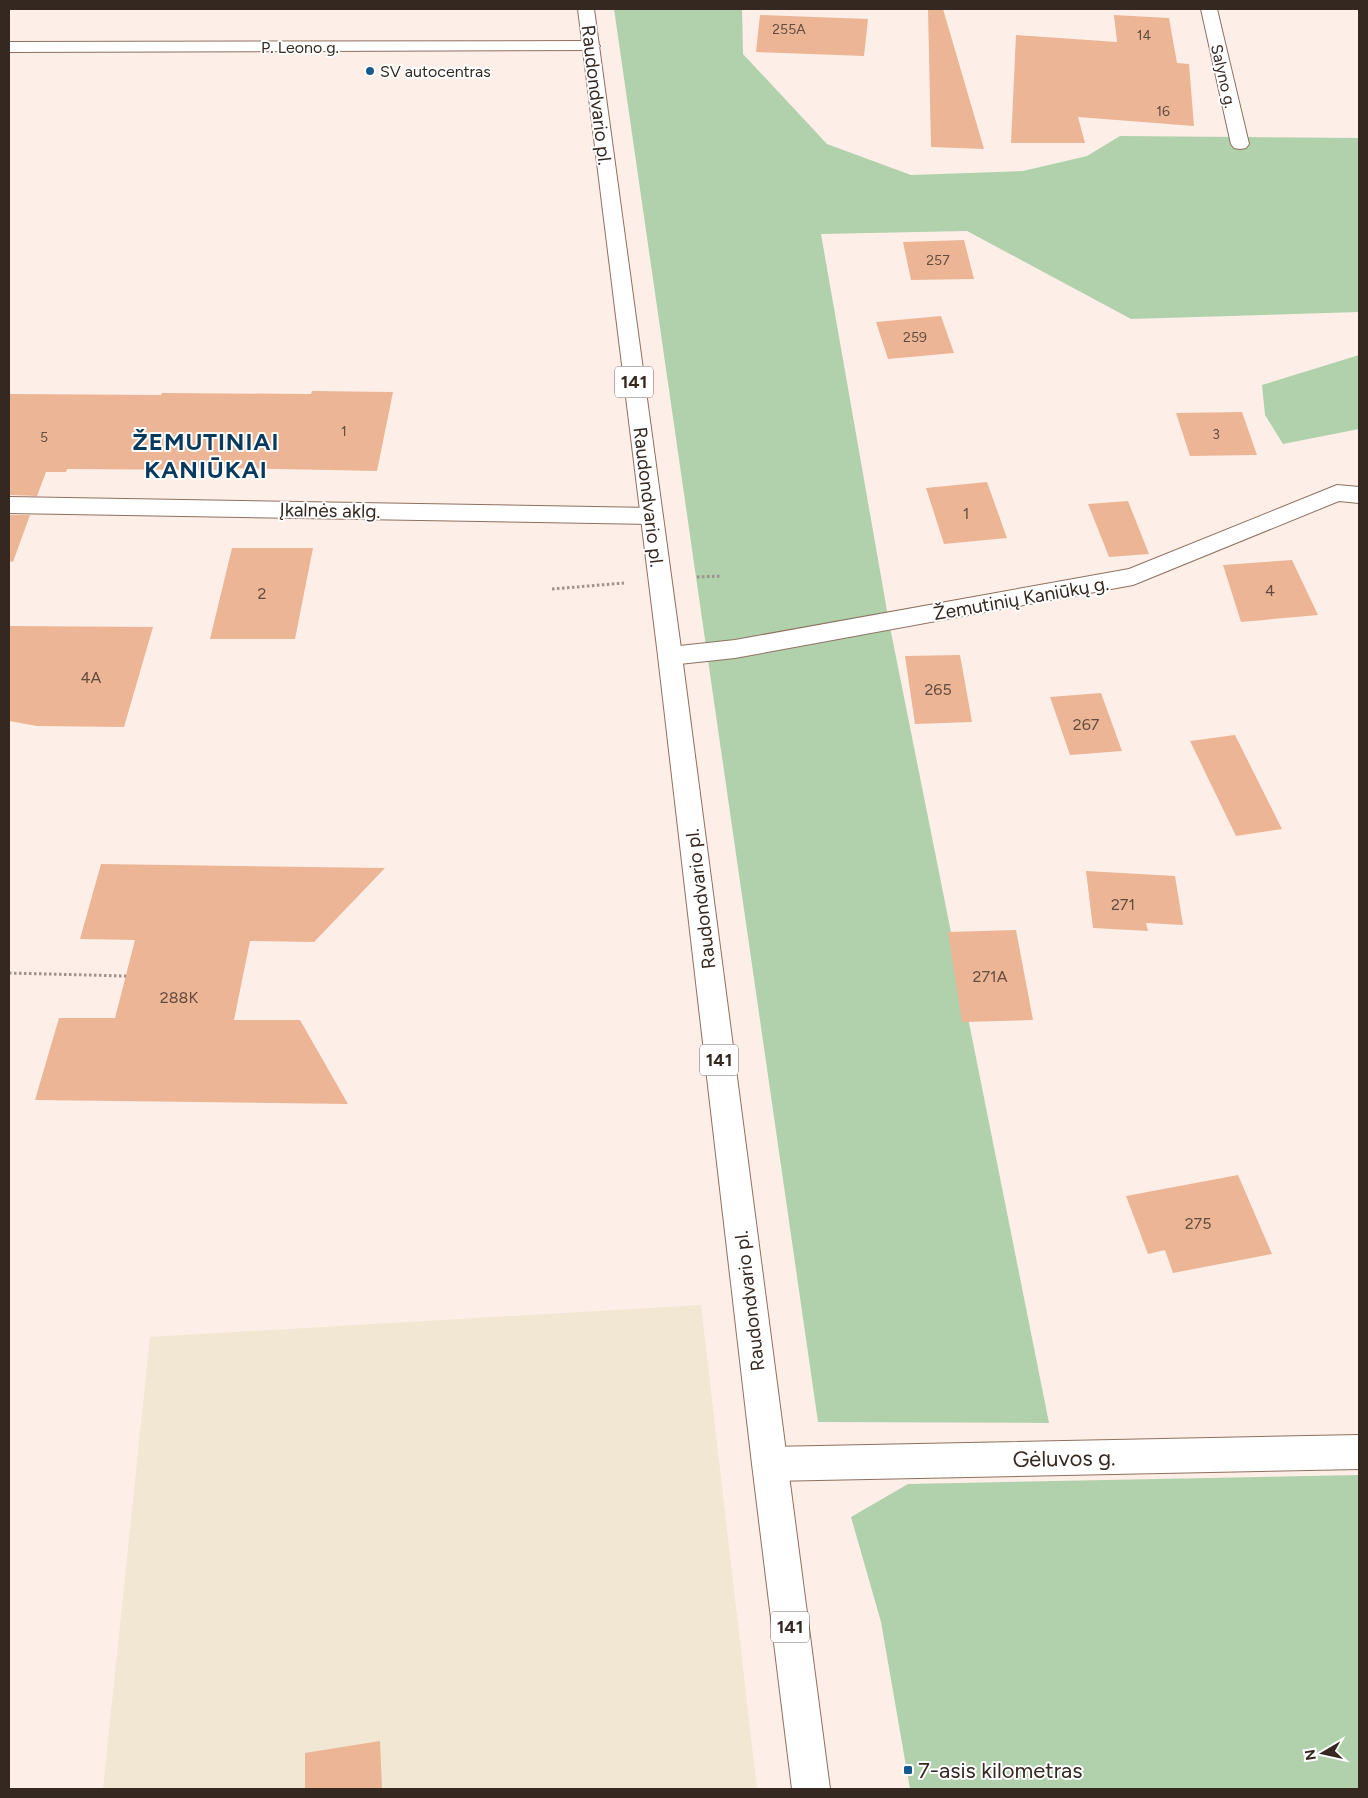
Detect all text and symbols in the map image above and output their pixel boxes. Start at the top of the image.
house number: 255A [772,21,806,38]
street label: Raudondvario pl. [576,24,617,167]
house number: 14 [1137,27,1152,44]
street label: P. Leono g. [261,38,339,57]
street label: Salyno g. [1207,42,1240,110]
place label: SV autocentras [380,62,491,81]
marker: SV autocentras [364,65,376,77]
house number: 16 [1156,103,1170,120]
house number: 257 [926,252,950,269]
house number: 259 [903,329,927,346]
road number: 141 [615,367,653,398]
house number: 1 [341,423,347,440]
street label: Raudondvario pl. [628,426,669,569]
house number: 3 [1212,426,1220,443]
district label: ŽEMUTINIAI KANIŪKAI [133,427,279,484]
house number: 5 [40,429,48,446]
street label: Įkalnės aklg. [279,498,381,523]
house number: 1 [963,504,969,523]
street label: Žemutinių Kaniūkų g. [932,572,1111,625]
house number: 4 [1265,581,1275,600]
house number: 2 [258,584,266,603]
house number: 4A [81,668,102,687]
house number: 265 [924,680,952,699]
house number: 267 [1073,715,1100,734]
street label: Raudondvario pl. [680,827,721,970]
house number: 271 [1111,895,1135,914]
house number: 271A [973,967,1008,986]
house number: 288K [160,988,198,1007]
road number: 141 [700,1044,738,1076]
house number: 275 [1185,1214,1211,1233]
street label: Raudondvario pl. [729,1229,770,1372]
street label: Gėluvos g. [1012,1444,1116,1473]
road number: 141 [771,1611,809,1642]
north arrow [1298,1728,1348,1778]
text: N [1301,1748,1320,1762]
place label: 7-asis kilometras [918,1757,1083,1784]
marker: 7-asis kilometras [902,1764,914,1776]

